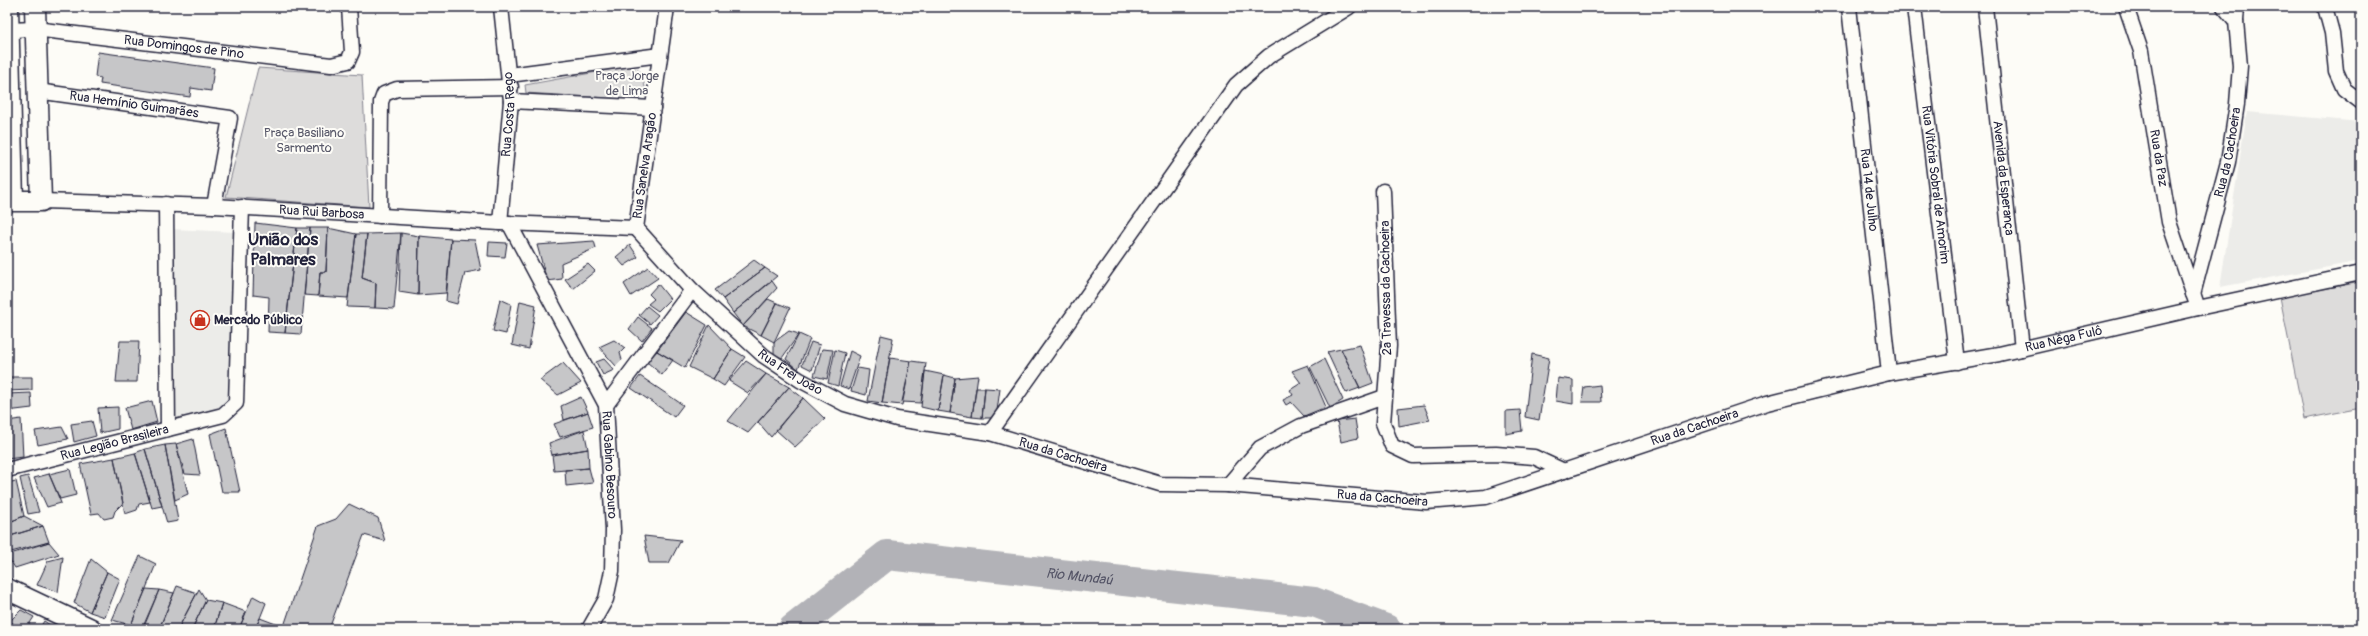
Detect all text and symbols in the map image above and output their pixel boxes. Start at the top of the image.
street label: Rua Domingos de Pino [123,32,245,62]
park label: Praça Jorge de Lima [595,68,660,99]
street label: Rua Costa Rego [498,71,519,158]
street label: Rua Hemínio Guimarães [69,88,200,122]
street label: Rua Vitória Sobral de Amorim [1918,105,1953,265]
street label: Rua da Cachoeira [2211,106,2244,199]
street label: Rua Sanelva Aragão [629,111,660,220]
street label: Avenida da Esperança [1989,120,2018,236]
park label: Praça Basiliano Sarmento [264,125,344,156]
street label: Rua da Paz [2146,128,2171,188]
street label: Rua 14 de Julho [1857,148,1881,232]
street label: Rua Rui Barbosa [279,202,365,223]
street label: 2ª Travessa da Cachoeira [1377,220,1395,356]
district label: União dos Palmares [248,229,319,270]
shop icon: Mercado Público [189,309,211,331]
place label: Mercado Público [214,312,302,328]
street label: Rua Nêga Fulô [2023,322,2104,356]
street label: Rua Frei João [754,346,825,399]
street label: Rua da Cachoeira [1649,405,1740,449]
street label: Rua Gabino Besouro [598,410,620,519]
street label: Rua Legião Brasileira [59,421,170,464]
street label: Rua da Cachoeira [1017,434,1109,476]
street label: Rua da Cachoeira [1336,486,1429,510]
water label: Rio Mundaú [1045,564,1114,588]

